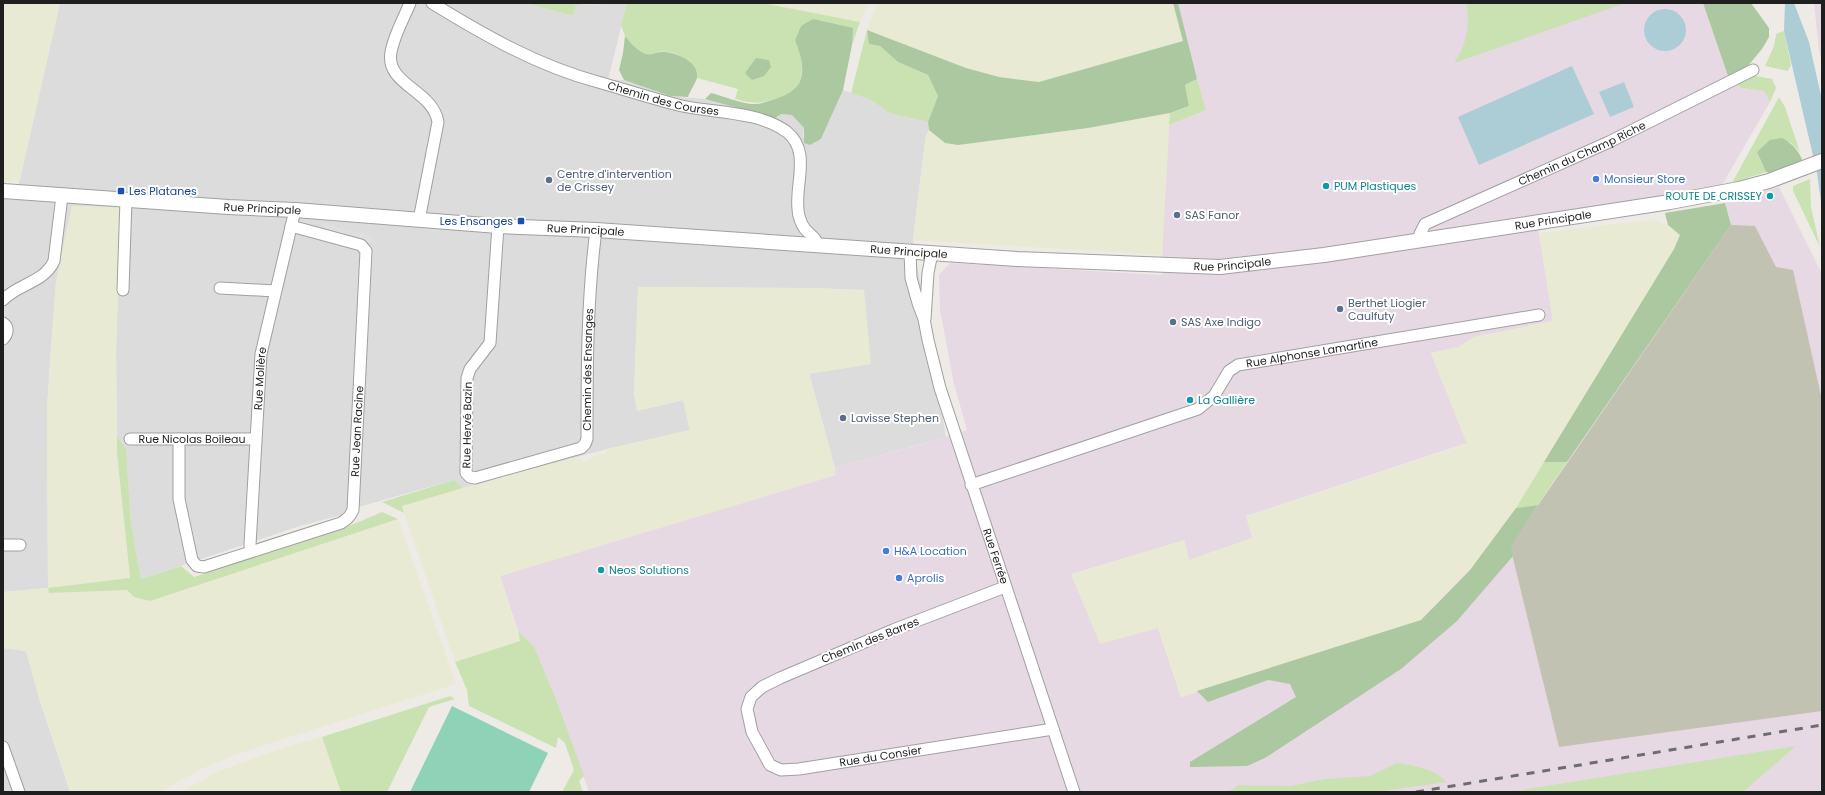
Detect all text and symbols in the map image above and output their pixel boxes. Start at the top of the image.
street label: Chemin des Courses [606,77,720,119]
street label: Chemin du Champ Riche [1516,117,1648,189]
place label: Centre d'intervention de Crissey [557,166,672,195]
place label: Monsieur Store [1604,171,1686,187]
marker: Monsieur Store [1591,174,1601,184]
marker: Centre d'intervention de Crissey [544,175,554,185]
place label: PUM Plastiques [1334,178,1416,194]
marker: PUM Plastiques [1321,181,1331,191]
place label: Les Platanes [129,183,197,199]
marker: Les Platanes [116,186,126,196]
place label: ROUTE DE CRISSEY [1665,188,1763,204]
marker: ROUTE DE CRISSEY [1765,191,1775,201]
street label: Rue Principale [223,199,302,218]
street label: Rue Principale [1514,206,1593,234]
place label: SAS Fanor [1185,207,1239,223]
marker: SAS Fanor [1172,210,1182,220]
place label: Les Ensanges [440,213,513,229]
marker: Les Ensanges [516,216,526,226]
street label: Rue Principale [547,220,625,240]
street label: Rue Principale [870,241,948,262]
street label: Rue Principale [1193,253,1272,275]
place label: Berthet Liogier Caulfuty [1348,295,1426,324]
marker: Berthet Liogier Caulfuty [1335,304,1345,314]
street label: Chemin des Ensanges [579,308,597,431]
place label: SAS Axe Indigo [1181,314,1261,330]
marker: SAS Axe Indigo [1168,317,1178,327]
street label: Rue Alphonse Lamartine [1245,334,1379,372]
street label: Rue Molière [250,345,270,410]
street label: Rue Hervé Bazin [458,381,476,469]
street label: Rue Jean Racine [347,385,367,477]
place label: La Gallière [1198,392,1255,408]
marker: La Gallière [1185,395,1195,405]
place label: Lavisse Stephen [851,410,939,426]
marker: Lavisse Stephen [838,413,848,423]
street label: Rue Nicolas Boileau [138,431,246,447]
street label: Rue Ferrée [979,526,1012,586]
place label: H&A Location [894,543,967,559]
marker: H&A Location [881,546,891,556]
place label: Neos Solutions [609,562,689,578]
marker: Neos Solutions [596,565,606,575]
place label: Aprolis [907,570,944,586]
marker: Aprolis [894,573,904,583]
street label: Chemin des Barres [819,613,922,667]
street label: Rue du Consier [838,742,923,771]

